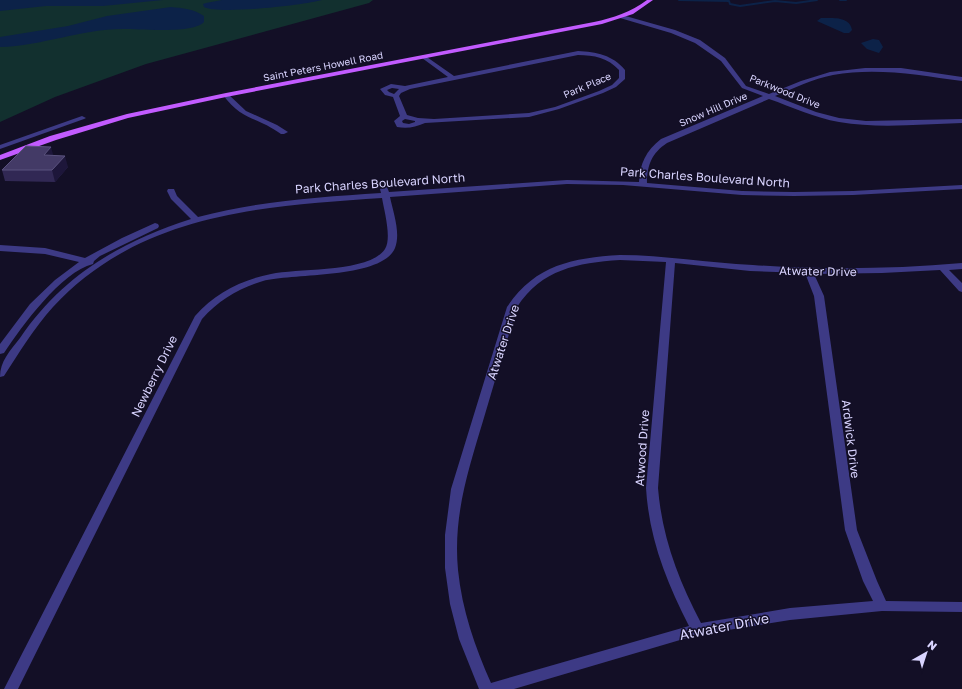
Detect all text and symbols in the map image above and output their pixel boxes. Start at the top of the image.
street label: Saint Peters Howell Road [262,48,384,84]
street label: Park Place [561,69,613,100]
street label: Parkwood Drive [748,71,822,111]
street label: Snow Hill Drive [677,89,749,129]
street label: Park Charles Boulevard North [619,164,791,190]
street label: Park Charles Boulevard North [294,170,466,196]
street label: Atwater Drive [779,263,857,279]
street label: Atwater Drive [484,303,522,381]
street label: Newberry Drive [128,333,180,419]
street label: Ardwick Drive [839,399,863,479]
street label: Atwood Drive [632,409,652,487]
street label: Atwater Drive [678,609,770,643]
north arrow [906,633,946,673]
text: N [925,637,940,653]

